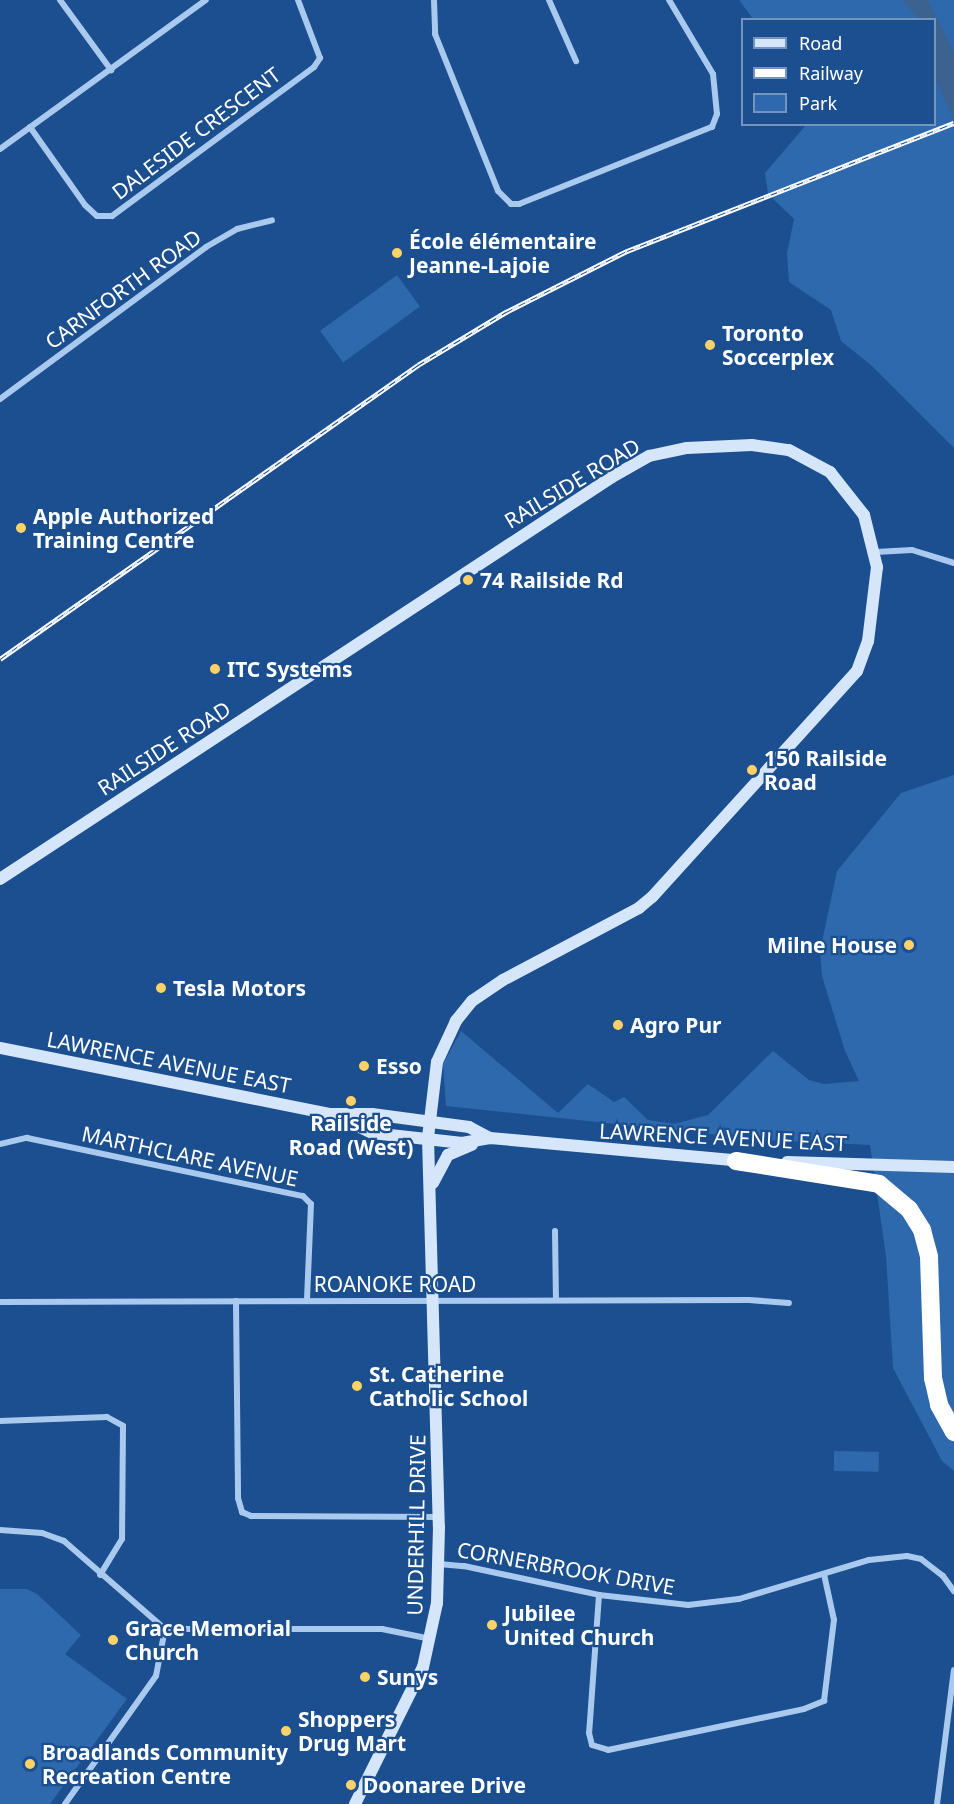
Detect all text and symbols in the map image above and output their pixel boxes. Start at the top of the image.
legend [741,18,936,126]
text: Road [799,31,842,55]
street label: DALESIDE CRESCENT [107,61,285,205]
text: Railway [799,61,863,85]
text: Park [799,91,837,115]
street label: CARNFORTH ROAD [40,224,206,354]
place label: École élémentaire Jeanne-Lajoie [409,228,596,278]
marker: École élémentaire Jeanne-Lajoie [390,246,404,260]
place label: Toronto Soccerplex [722,320,834,370]
marker: Toronto Soccerplex [703,338,717,352]
street label: RAILSIDE ROAD [500,433,644,533]
place label: Apple Authorized Training Centre [33,503,214,553]
marker: Apple Authorized Training Centre [14,521,28,535]
place label: 74 Railside Rd [480,567,624,593]
marker: 74 Railside Rd [461,573,475,587]
place label: ITC Systems [227,656,353,682]
marker: ITC Systems [208,662,222,676]
street label: RAILSIDE ROAD [93,696,235,800]
place label: 150 Railside Road [764,745,887,795]
marker: 150 Railside Road [745,763,759,777]
place label: Milne House [767,932,897,958]
marker: Milne House [902,938,916,952]
place label: Tesla Motors [173,975,306,1001]
marker: Tesla Motors [154,981,168,995]
place label: Agro Pur [630,1012,721,1038]
marker: Agro Pur [611,1018,625,1032]
street label: LAWRENCE AVENUE EAST [45,1026,293,1098]
place label: Esso [376,1053,422,1079]
marker: Esso [357,1059,371,1073]
marker: Railside Road (West) [344,1094,358,1108]
place label: Railside Road (West) [289,1110,413,1160]
street label: LAWRENCE AVENUE EAST [599,1118,847,1156]
street label: MARTHCLARE AVENUE [80,1121,300,1191]
street label: ROANOKE ROAD [314,1271,476,1297]
place label: St. Catherine Catholic School [369,1361,528,1411]
marker: St. Catherine Catholic School [350,1379,364,1393]
street label: UNDERHILL DRIVE [402,1434,430,1616]
street label: CORNERBROOK DRIVE [455,1536,677,1600]
place label: Jubilee United Church [504,1600,654,1650]
place label: Grace Memorial Church [125,1615,291,1665]
marker: Jubilee United Church [485,1618,499,1632]
marker: Grace Memorial Church [106,1633,120,1647]
place label: Sunys [377,1664,438,1690]
marker: Sunys [358,1670,372,1684]
place label: Shoppers Drug Mart [298,1706,406,1756]
marker: Shoppers Drug Mart [279,1724,293,1738]
place label: Broadlands Community Recreation Centre [42,1739,288,1789]
marker: Broadlands Community Recreation Centre [23,1757,37,1771]
place label: Doonaree Drive [363,1772,526,1798]
marker: Doonaree Drive [344,1778,358,1792]

